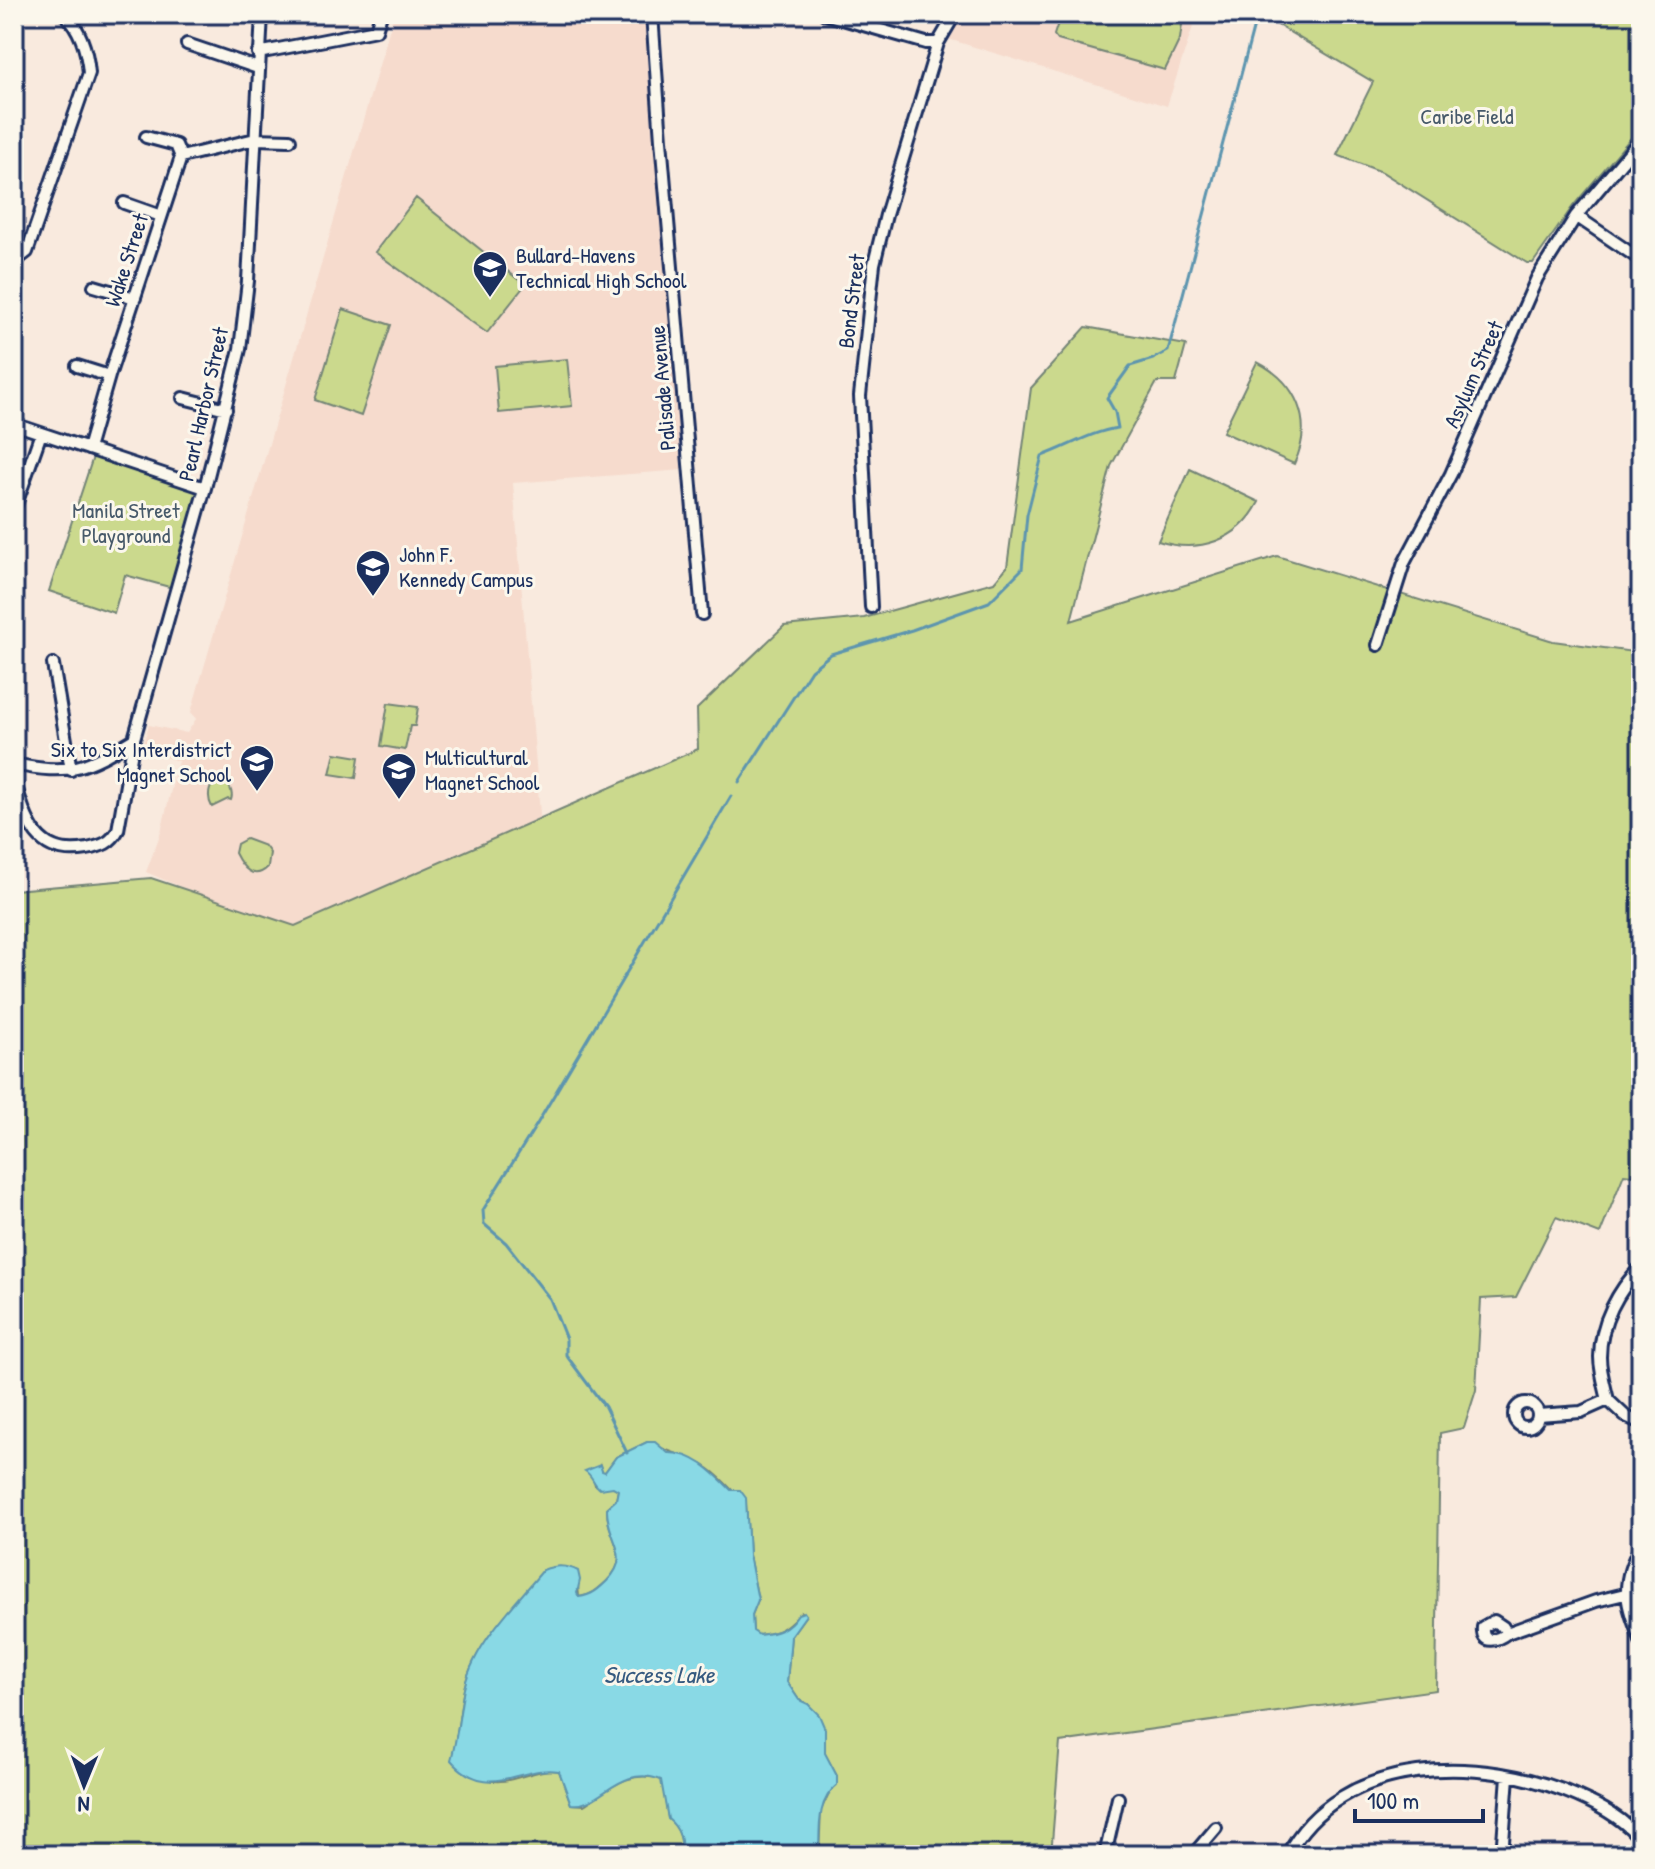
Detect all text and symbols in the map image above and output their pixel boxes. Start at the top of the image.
park label: Caribe Field [1420,101,1514,131]
street label: Wake Street [97,209,155,310]
place label: Bullard–Havens Technical High School [516,240,687,295]
school or university icon: Bullard–Havens Technical High School [471,249,509,299]
street label: Bond Street [830,252,872,350]
street label: Asylum Street [1436,315,1510,432]
street label: Pearl Harbor Street [171,324,235,484]
street label: Palisade Avenue [642,324,682,452]
park label: Manila Street Playground [72,495,180,550]
place label: John F. Kennedy Campus [399,539,533,594]
school or university icon: John F. Kennedy Campus [354,548,392,598]
place label: Six to Six Interdistrict Magnet School [51,734,231,789]
place label: Multicultural Magnet School [425,742,539,797]
school or university icon: Six to Six Interdistrict Magnet School [238,743,276,793]
school or university icon: Multicultural Magnet School [380,751,418,801]
water label: Success Lake [604,1658,716,1690]
north arrow [44,1745,124,1825]
scale bar [1355,1773,1483,1823]
text: 100 m [1367,1784,1419,1816]
text: N [77,1790,90,1820]

